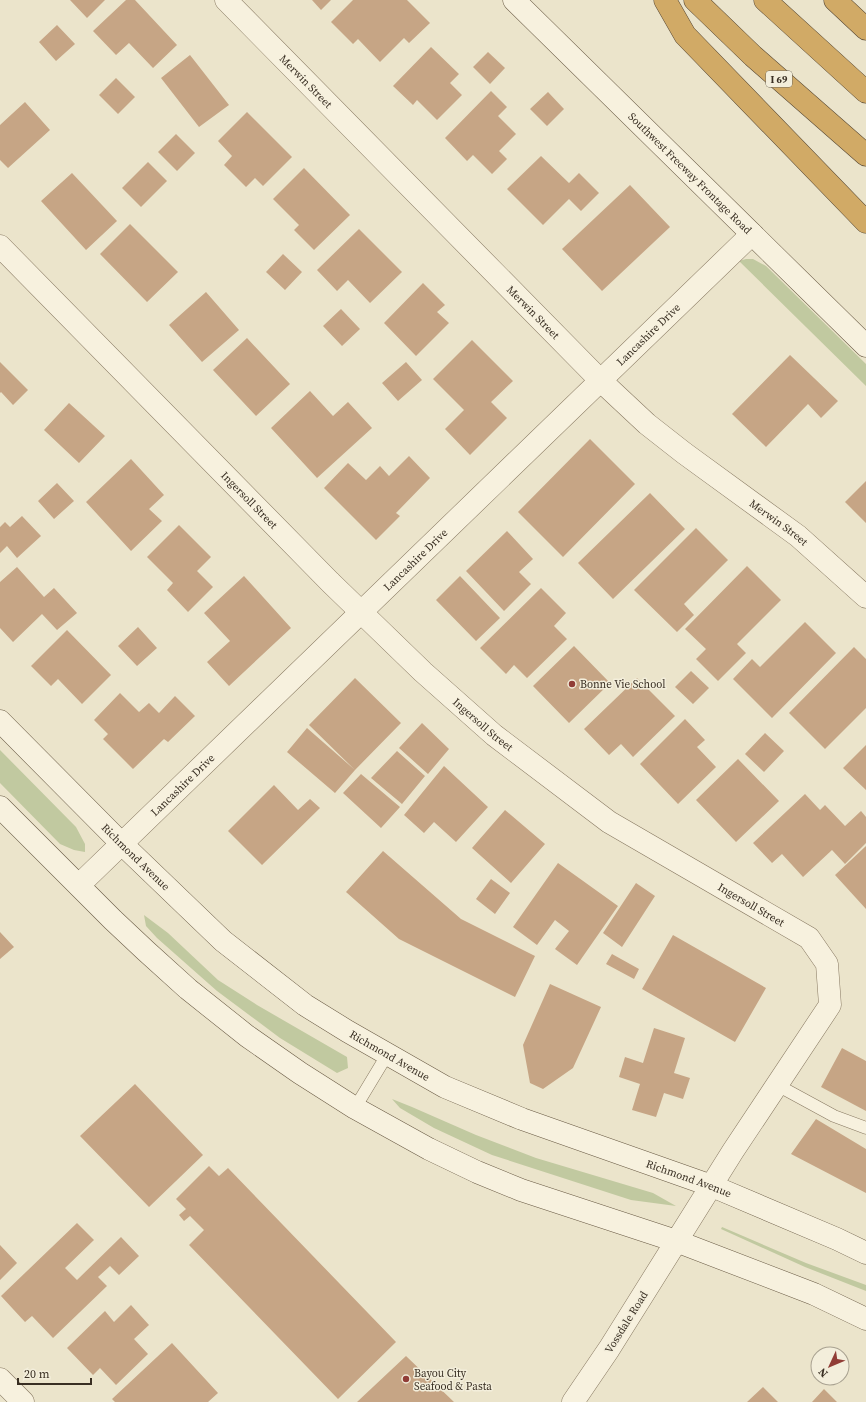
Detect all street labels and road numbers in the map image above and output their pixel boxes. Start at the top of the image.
street label: Merwin Street [276,52,336,112]
road number: I 69 [766,71,792,87]
street label: Southwest Freeway Frontage Road [625,109,755,238]
street label: Merwin Street [503,282,563,343]
street label: Lancashire Drive [613,300,684,369]
street label: Ingersoll Street [218,468,281,533]
street label: Merwin Street [746,496,811,550]
street label: Lancashire Drive [380,525,451,594]
street label: Ingersoll Street [449,695,516,755]
street label: Lancashire Drive [148,751,218,820]
street label: Richmond Avenue [98,820,173,894]
street label: Ingersoll Street [715,880,788,930]
street label: Richmond Avenue [347,1027,433,1085]
street label: Richmond Avenue [644,1156,734,1202]
street label: Vossdale Road [601,1288,652,1356]

